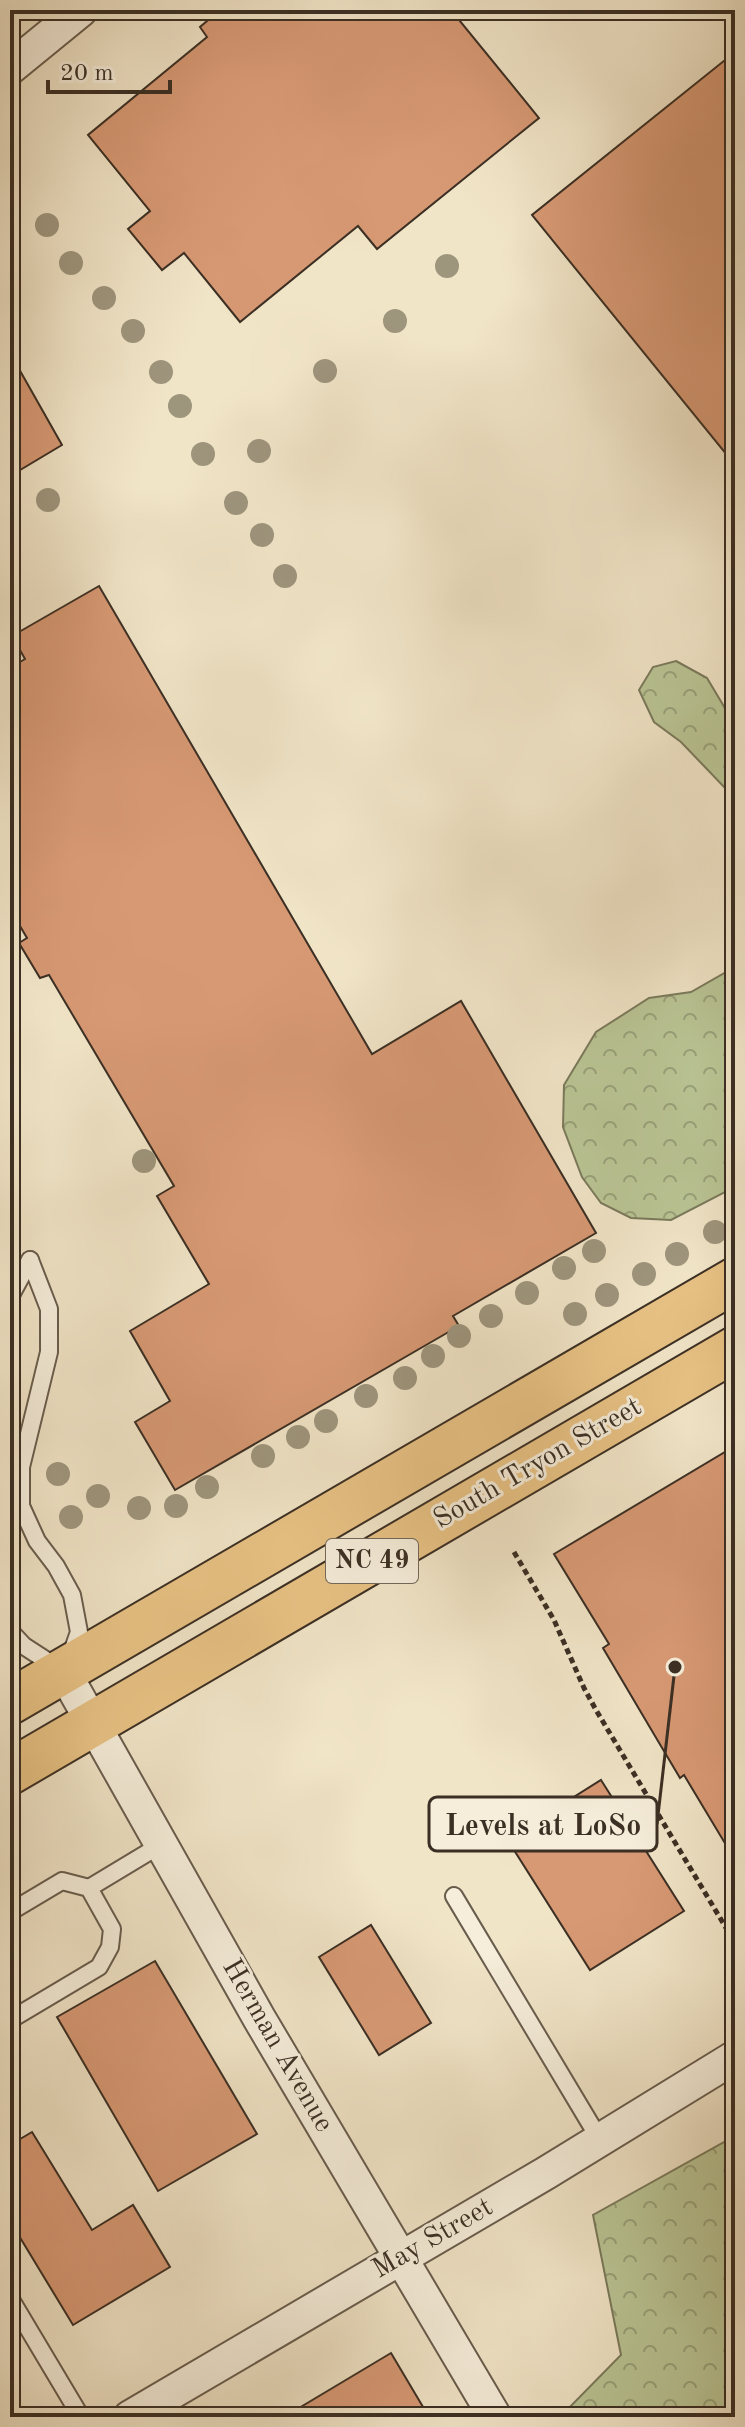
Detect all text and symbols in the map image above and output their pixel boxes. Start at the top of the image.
scale bar [48,44,170,94]
text: 20 m [60,62,114,86]
street label: South Tryon Street [429,1393,647,1535]
road number: NC 49 [326,1539,418,1583]
callout: Levels at LoSo [429,1797,657,1851]
text: Levels at LoSo [445,1812,641,1842]
street label: Herman Avenue [216,1955,338,2137]
street label: May Street [368,2193,498,2285]

